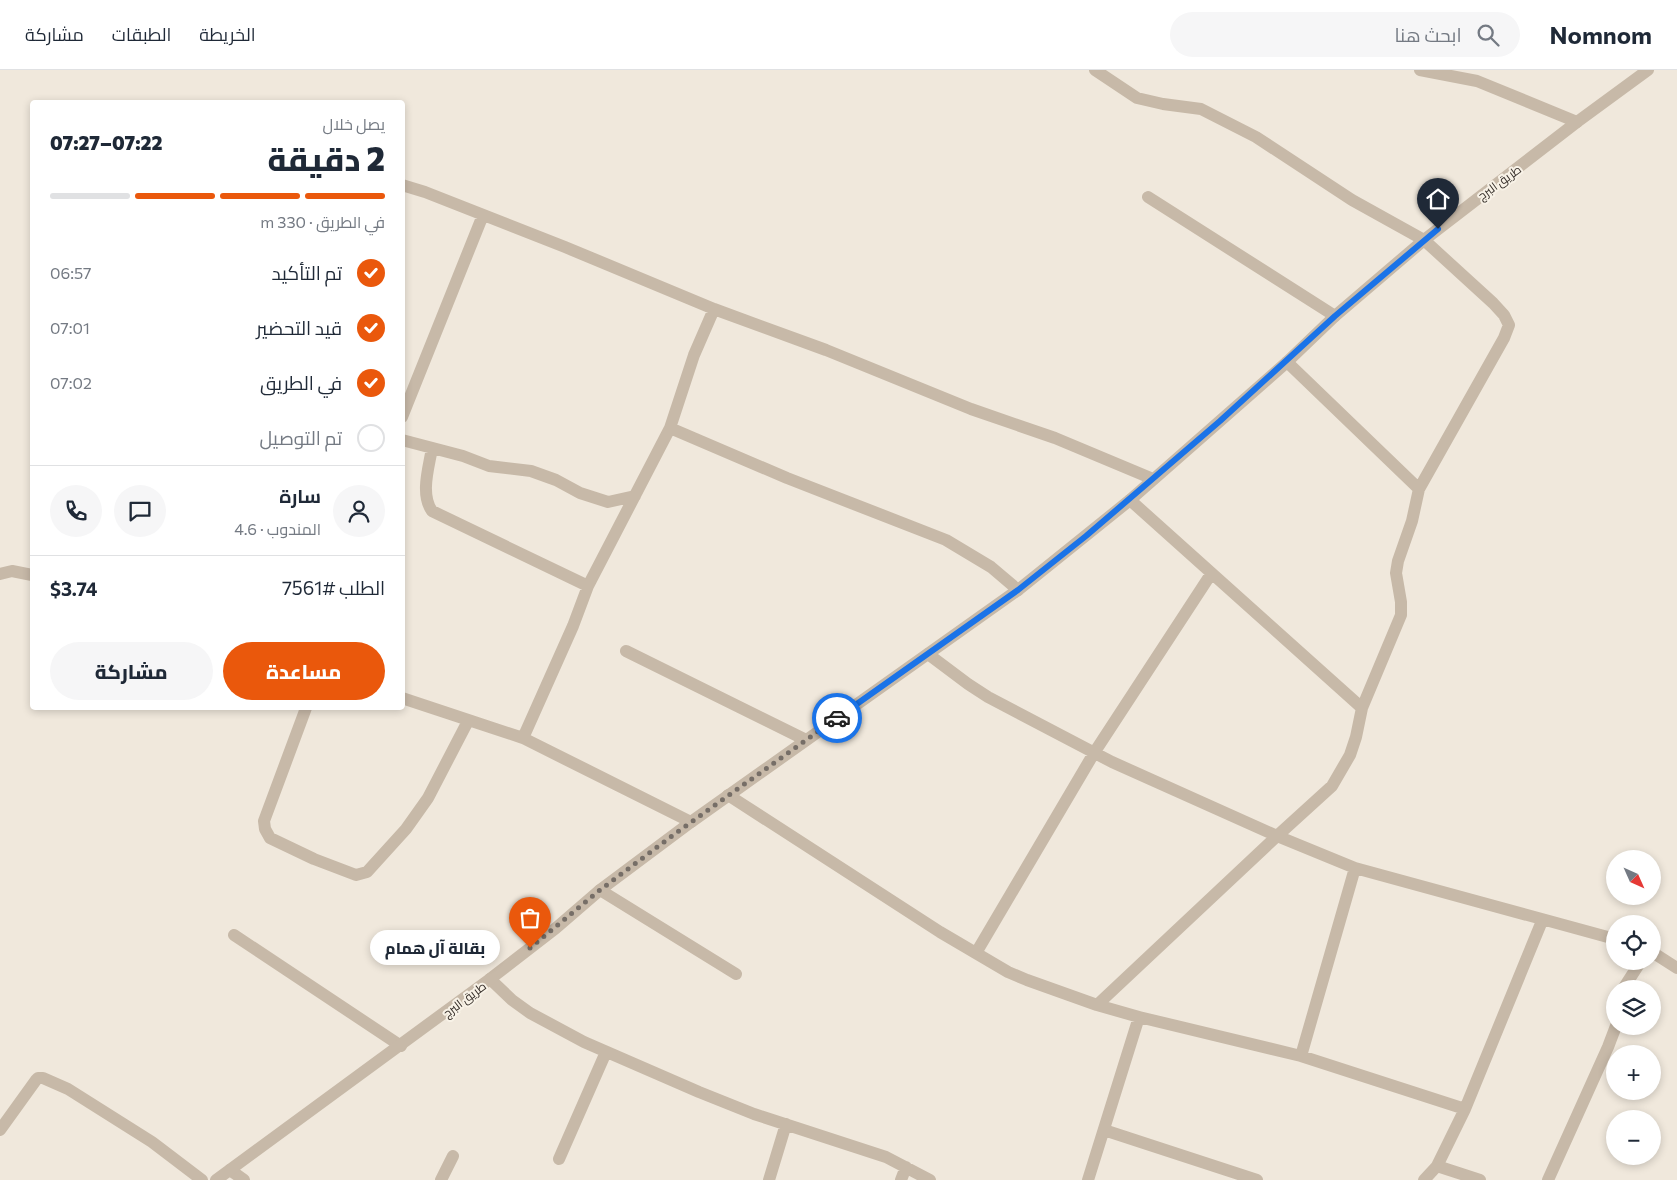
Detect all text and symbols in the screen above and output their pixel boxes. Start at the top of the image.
search box [1170,12,1520,57]
text: Nomnom [1550,20,1652,49]
icon: search [1474,21,1502,49]
text: مشاركة [25,23,84,45]
text: الطبقات [112,23,171,45]
text: الخريطة [199,23,256,45]
text: ابحث هنا [1394,23,1462,46]
text: يصل خلال [323,114,385,133]
text: 07:22–07:27 [50,131,162,154]
text: 2 دقيقة [267,138,385,178]
street label: طريق البرج [1475,161,1525,204]
pin [1417,178,1459,229]
icon: home [1424,185,1452,213]
text: في الطريق · 330 m [260,212,385,231]
icon: check [357,259,385,287]
text: تم التأكيد [272,261,342,284]
text: 06:57 [50,263,92,282]
icon: check [357,314,385,342]
text: قيد التحضير [256,316,342,339]
text: 07:01 [50,318,90,337]
icon: check [357,369,385,397]
text: في الطريق [260,371,342,394]
text: 07:02 [50,373,92,392]
text: تم التوصيل [259,426,342,449]
text: سارة [279,484,321,507]
button: phone [50,485,102,537]
button: chat [114,485,166,537]
button: person [333,485,385,537]
text: المندوب · 4.6 [234,519,321,538]
text: الطلب #7561 [282,576,385,599]
text: $3.74 [50,577,98,600]
button: مشاركة [50,642,213,700]
button: مساعدة [223,642,385,700]
courier [812,693,862,743]
icon: car [823,704,851,732]
north arrow [1606,850,1661,905]
map controls [1606,850,1661,1165]
pin [509,897,551,948]
icon: bag [516,904,544,932]
button: locate [1606,915,1661,970]
callout: بقالة آل همام [370,930,500,966]
text: بقالة آل همام [385,938,485,957]
street label: طريق البرج [440,978,490,1021]
button: layers [1606,980,1661,1035]
button: + [1606,1045,1661,1100]
button: − [1606,1110,1661,1165]

